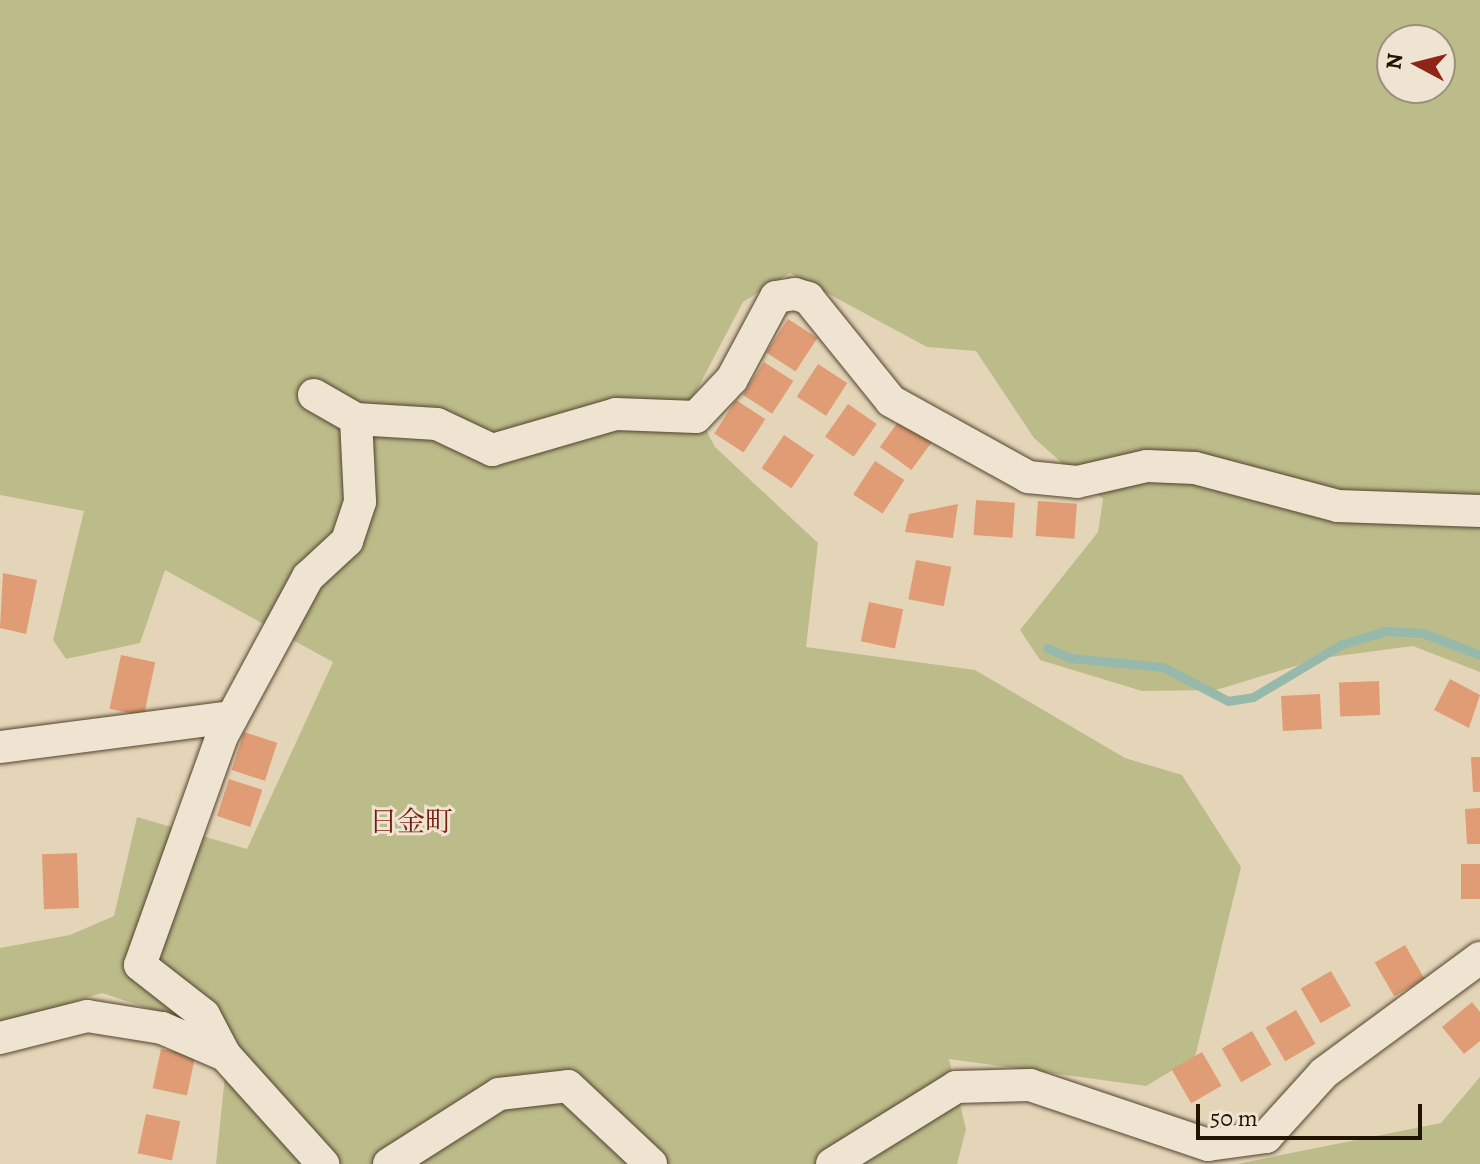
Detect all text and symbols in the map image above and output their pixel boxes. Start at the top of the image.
north arrow [1376,24,1456,104]
text: N [1378,52,1410,71]
district label: 日金町 [369,805,453,839]
scale bar [1200,1088,1426,1138]
text: 50 m [1210,1102,1258,1134]

